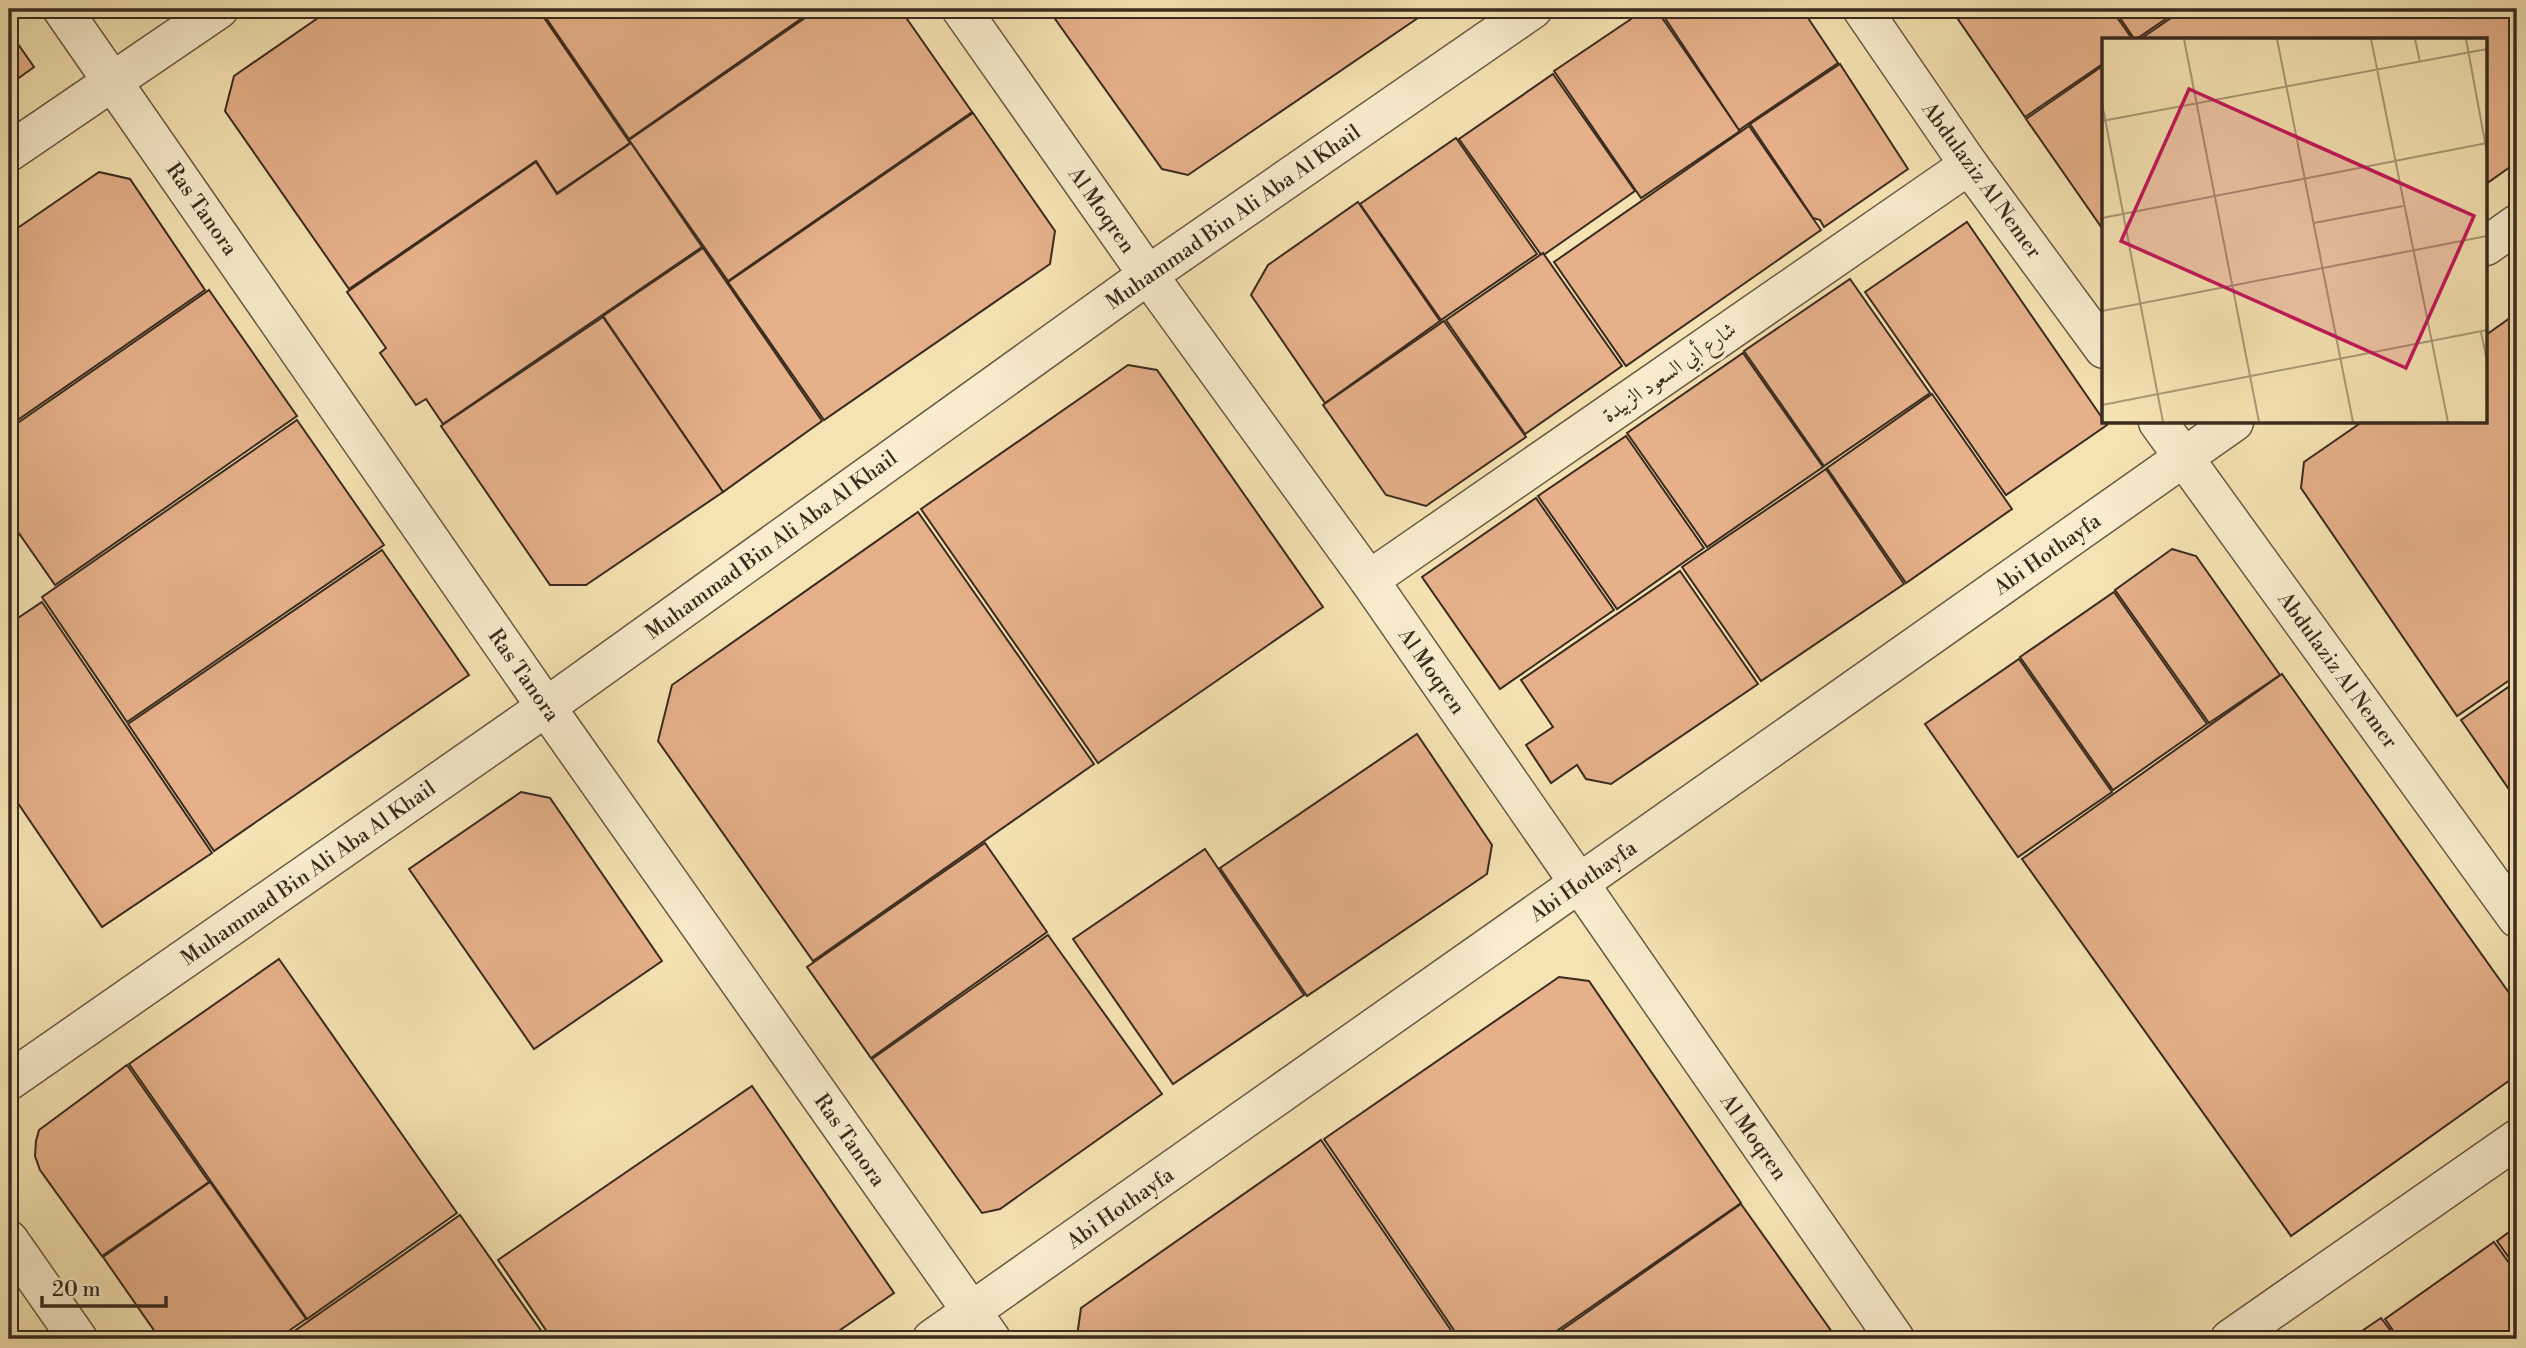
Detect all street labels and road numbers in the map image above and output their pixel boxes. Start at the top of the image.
street label: Abdulaziz Al Nemer [1915,96,2047,264]
street label: Muhammad Bin Ali Aba Al Khail [1101,120,1366,316]
street label: Ras Tanora [160,158,243,261]
street label: Al Moqren [1061,162,1141,259]
street label: شارع أبي السعود الزبيدة [1596,315,1744,432]
street label: Muhammad Bin Ali Aba Al Khail [640,446,903,646]
street label: Abi Hothayfa [1988,508,2106,602]
street label: Abdulaziz Al Nemer [2271,586,2403,754]
street label: Al Moqren [1391,623,1471,720]
street label: Ras Tanora [482,624,565,727]
street label: Muhammad Bin Ali Aba Al Khail [176,776,441,972]
street label: Abi Hothayfa [1524,835,1642,929]
street label: Ras Tanora [808,1089,891,1192]
street label: Al Moqren [1713,1089,1793,1186]
street label: Abi Hothayfa [1061,1162,1179,1256]

